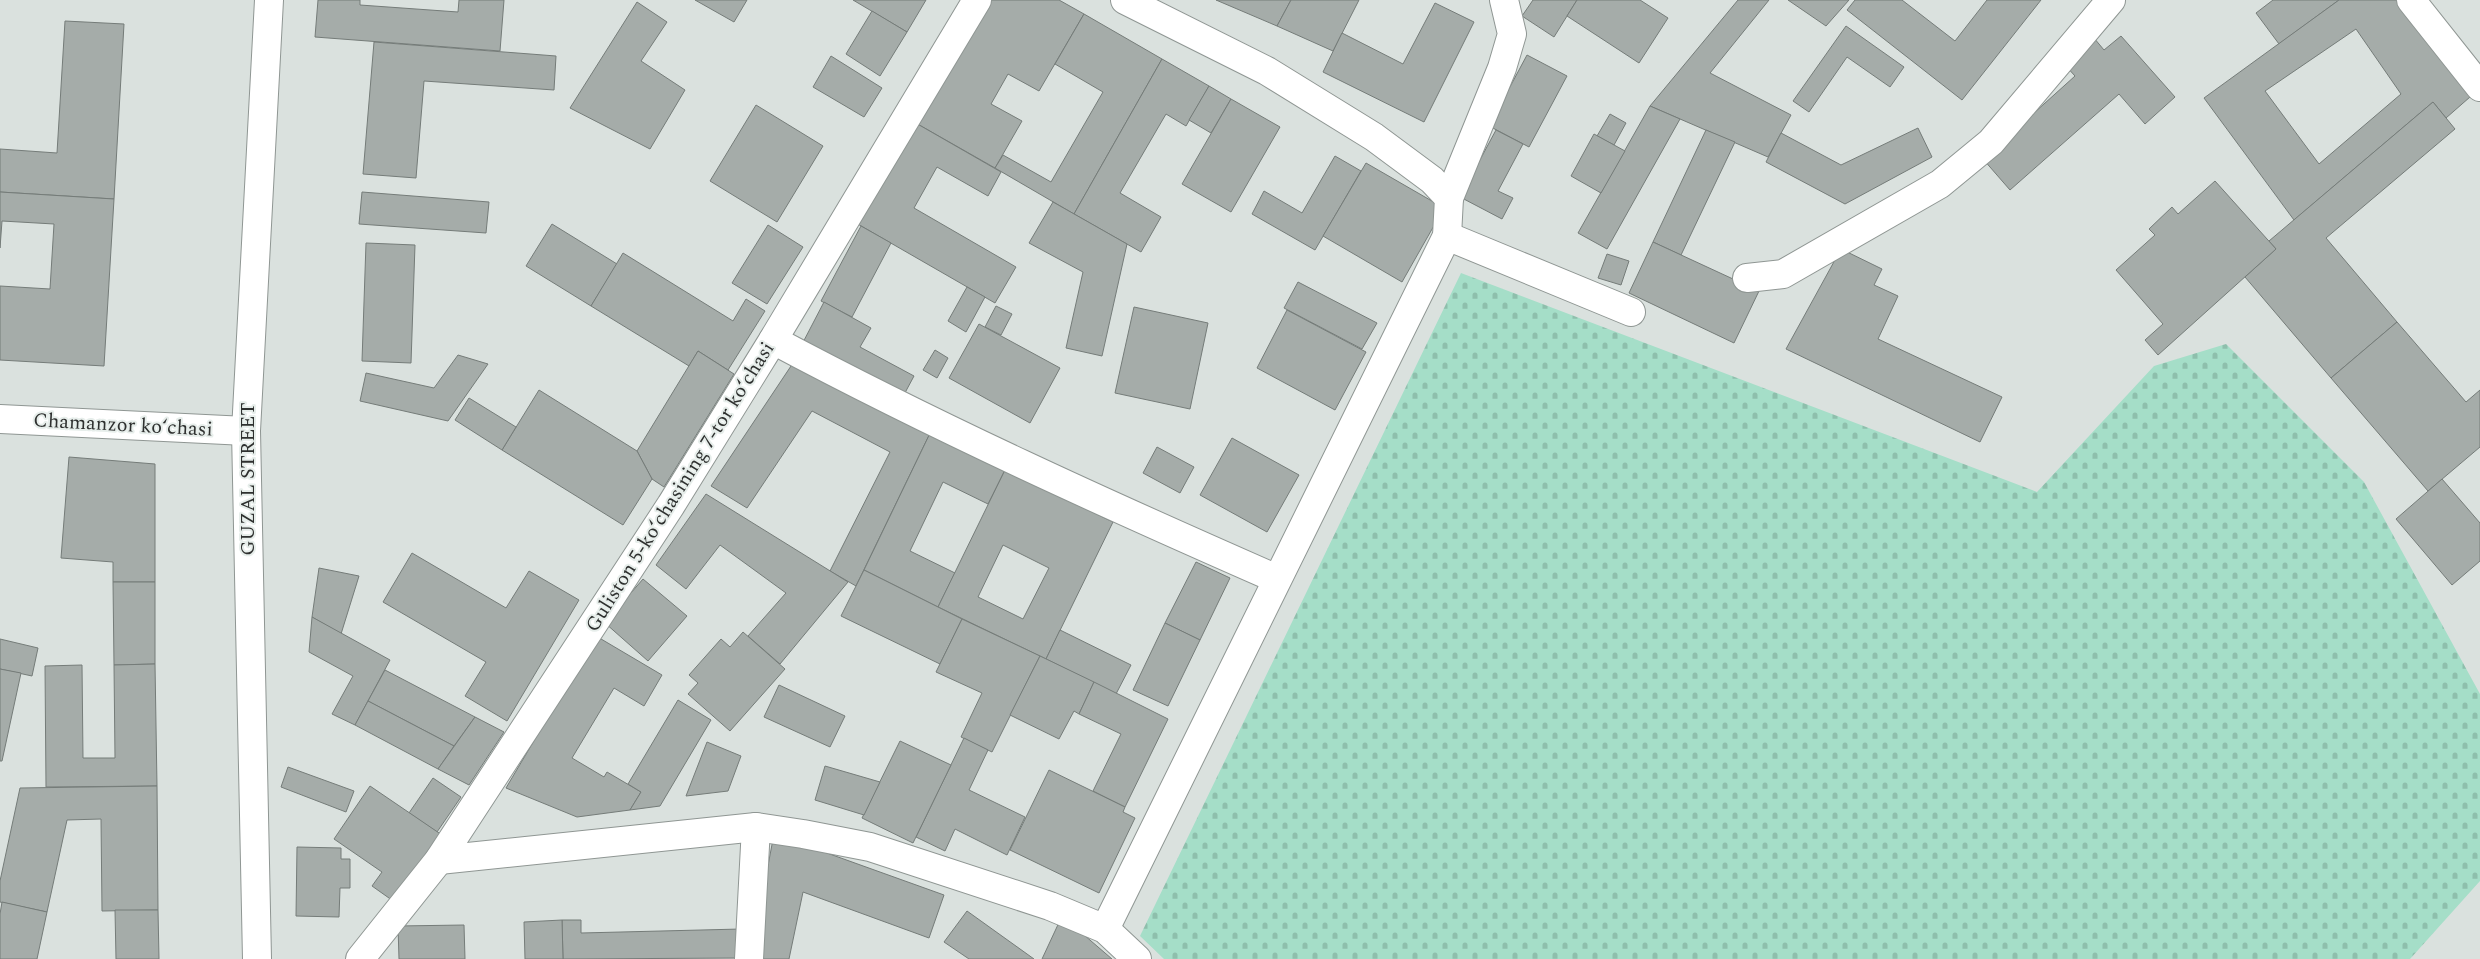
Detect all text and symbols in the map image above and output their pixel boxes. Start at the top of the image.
street label: Guliston 5-koʻchasining 7-tor koʻchasi [578,336,782,638]
street label: GUZAL STREET [233,402,263,556]
street label: Chamanzor koʻchasi [32,405,214,445]

